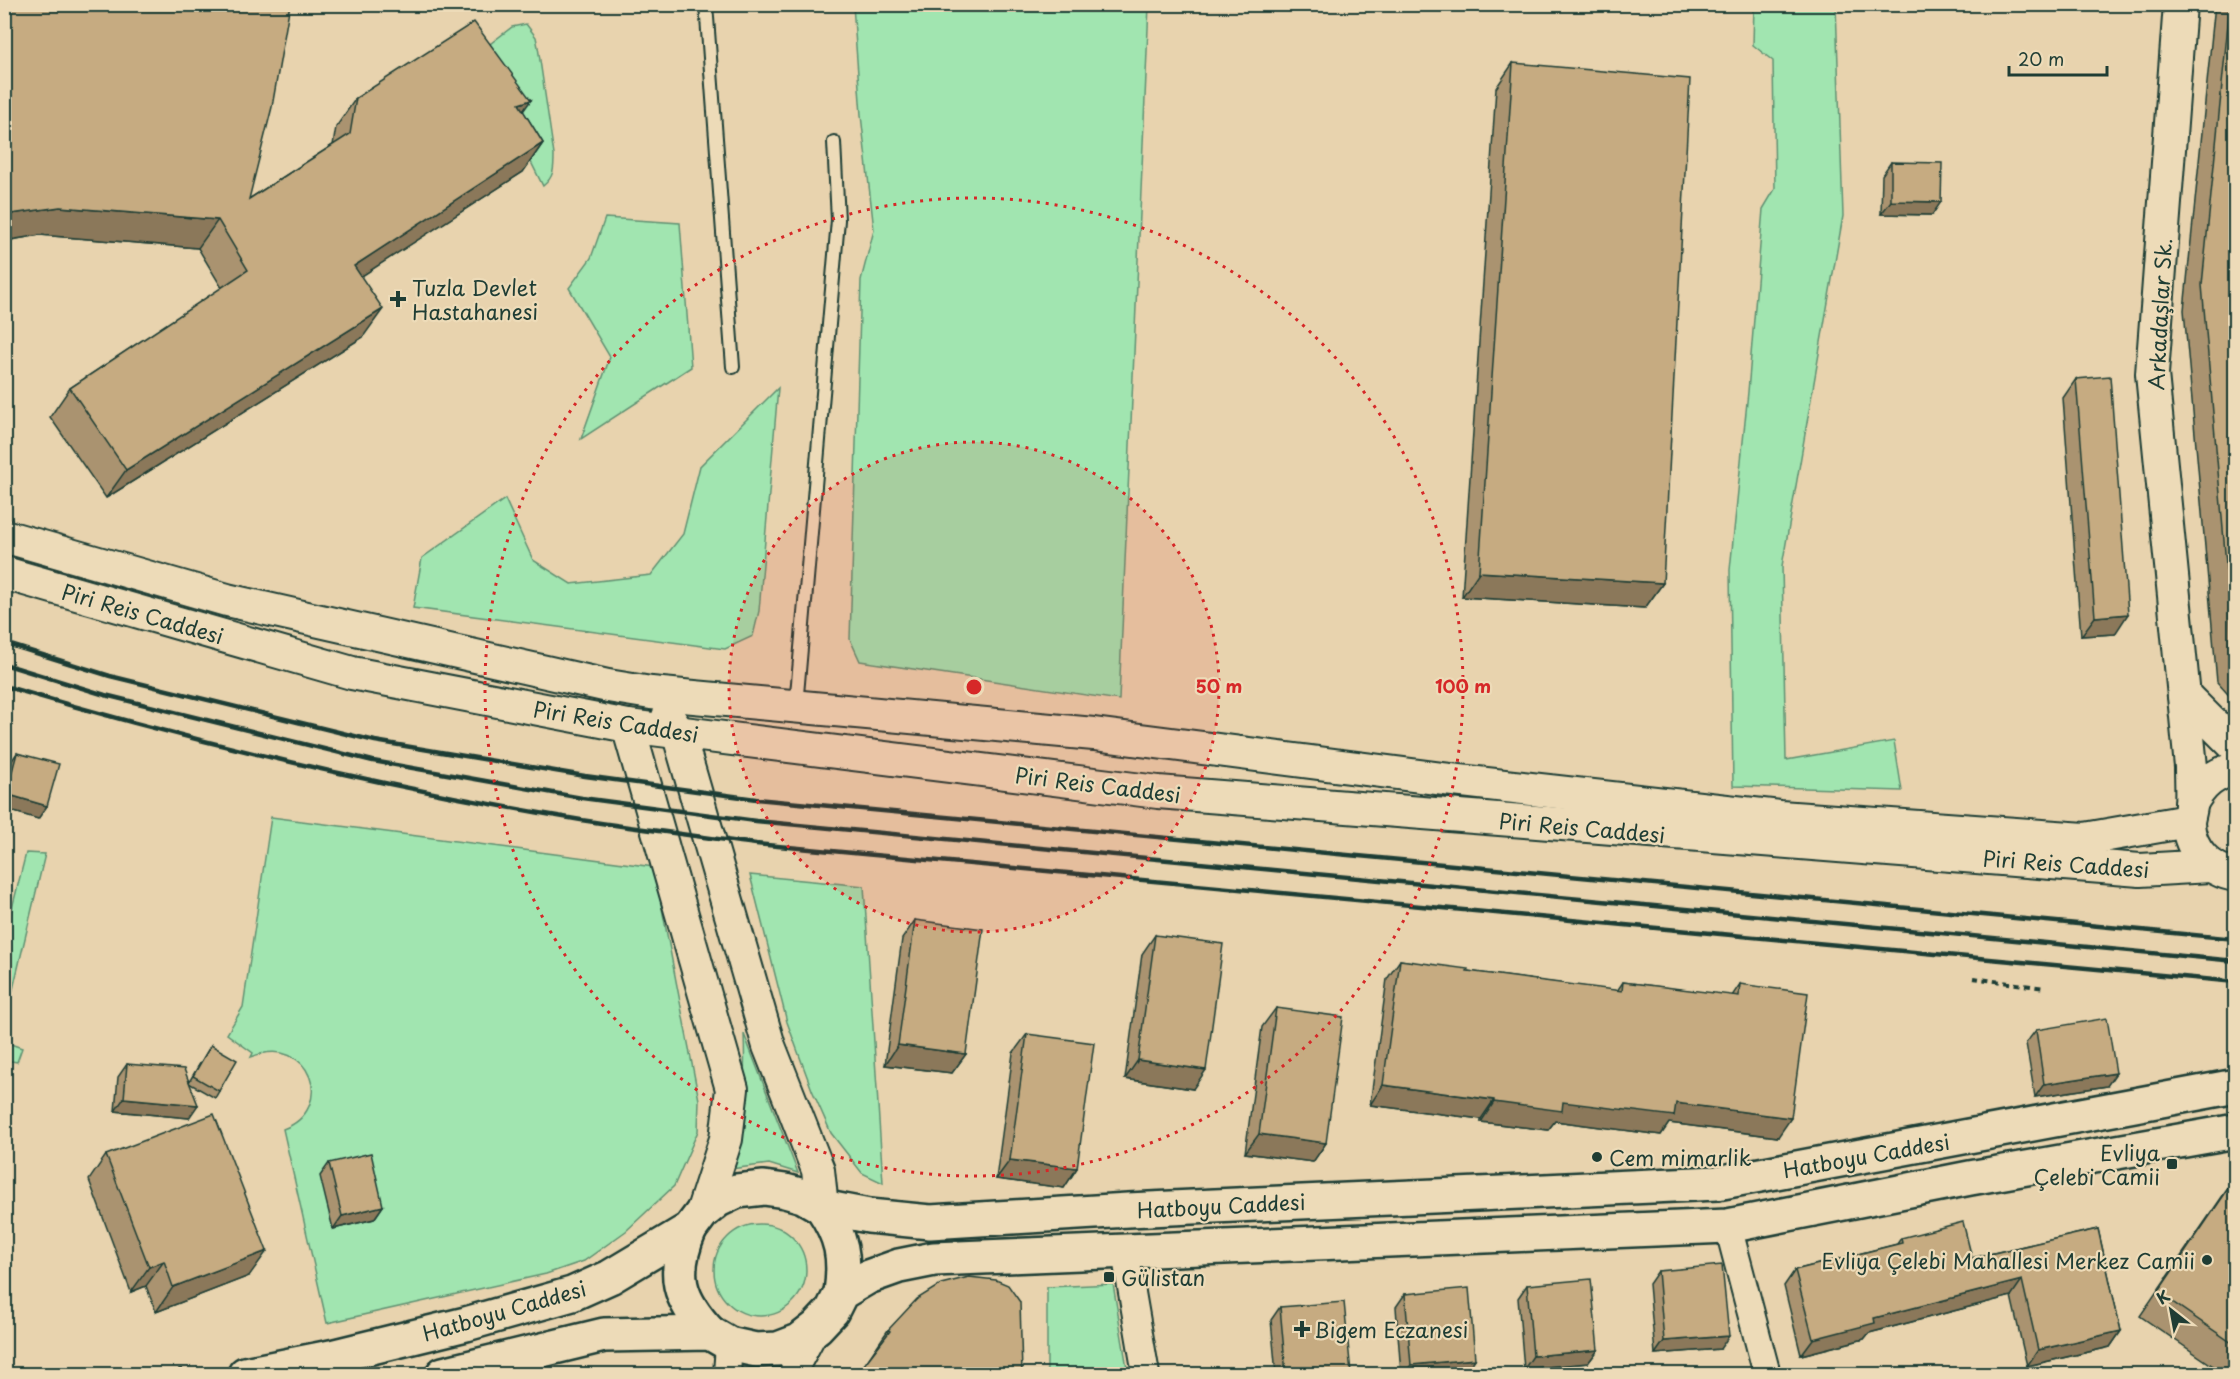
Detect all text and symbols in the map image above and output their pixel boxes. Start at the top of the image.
scale bar [2009,39,2106,77]
text: 20 m [2018,45,2064,72]
street label: Arkadaşlar Sk. [2139,237,2179,391]
place label: Tuzla Devlet Hastahanesi [412,271,538,327]
marker: Tuzla Devlet Hastahanesi [389,290,407,308]
street label: Piri Reis Caddesi [58,575,228,651]
text: 50 m [1196,672,1242,699]
text: 100 m [1435,672,1491,699]
centre of rings [964,677,984,697]
street label: Piri Reis Caddesi [531,692,701,750]
street label: Piri Reis Caddesi [1013,758,1183,810]
street label: Piri Reis Caddesi [1498,804,1666,850]
street label: Piri Reis Caddesi [1982,841,2150,885]
street label: Hatboyu Caddesi [1780,1125,1952,1185]
place label: Evliya Çelebi Camii [2034,1136,2161,1192]
place label: Cem mimarlik [1609,1141,1752,1173]
marker: Cem mimarlik [1590,1150,1604,1164]
marker: Evliya Çelebi Camii [2165,1157,2179,1171]
street label: Hatboyu Caddesi [1136,1185,1306,1225]
place label: Evliya Çelebi Mahallesi Merkez Camii [1821,1244,2195,1276]
marker: Evliya Çelebi Mahallesi Merkez Camii [2200,1253,2214,1267]
place label: Gülistan [1121,1261,1205,1293]
marker: Gülistan [1102,1270,1116,1284]
street label: Hatboyu Caddesi [418,1271,590,1349]
north arrow [2141,1280,2201,1340]
text: K [2152,1283,2174,1310]
place label: Bigem Eczanesi [1314,1313,1468,1345]
marker: Bigem Eczanesi [1295,1322,1309,1336]

